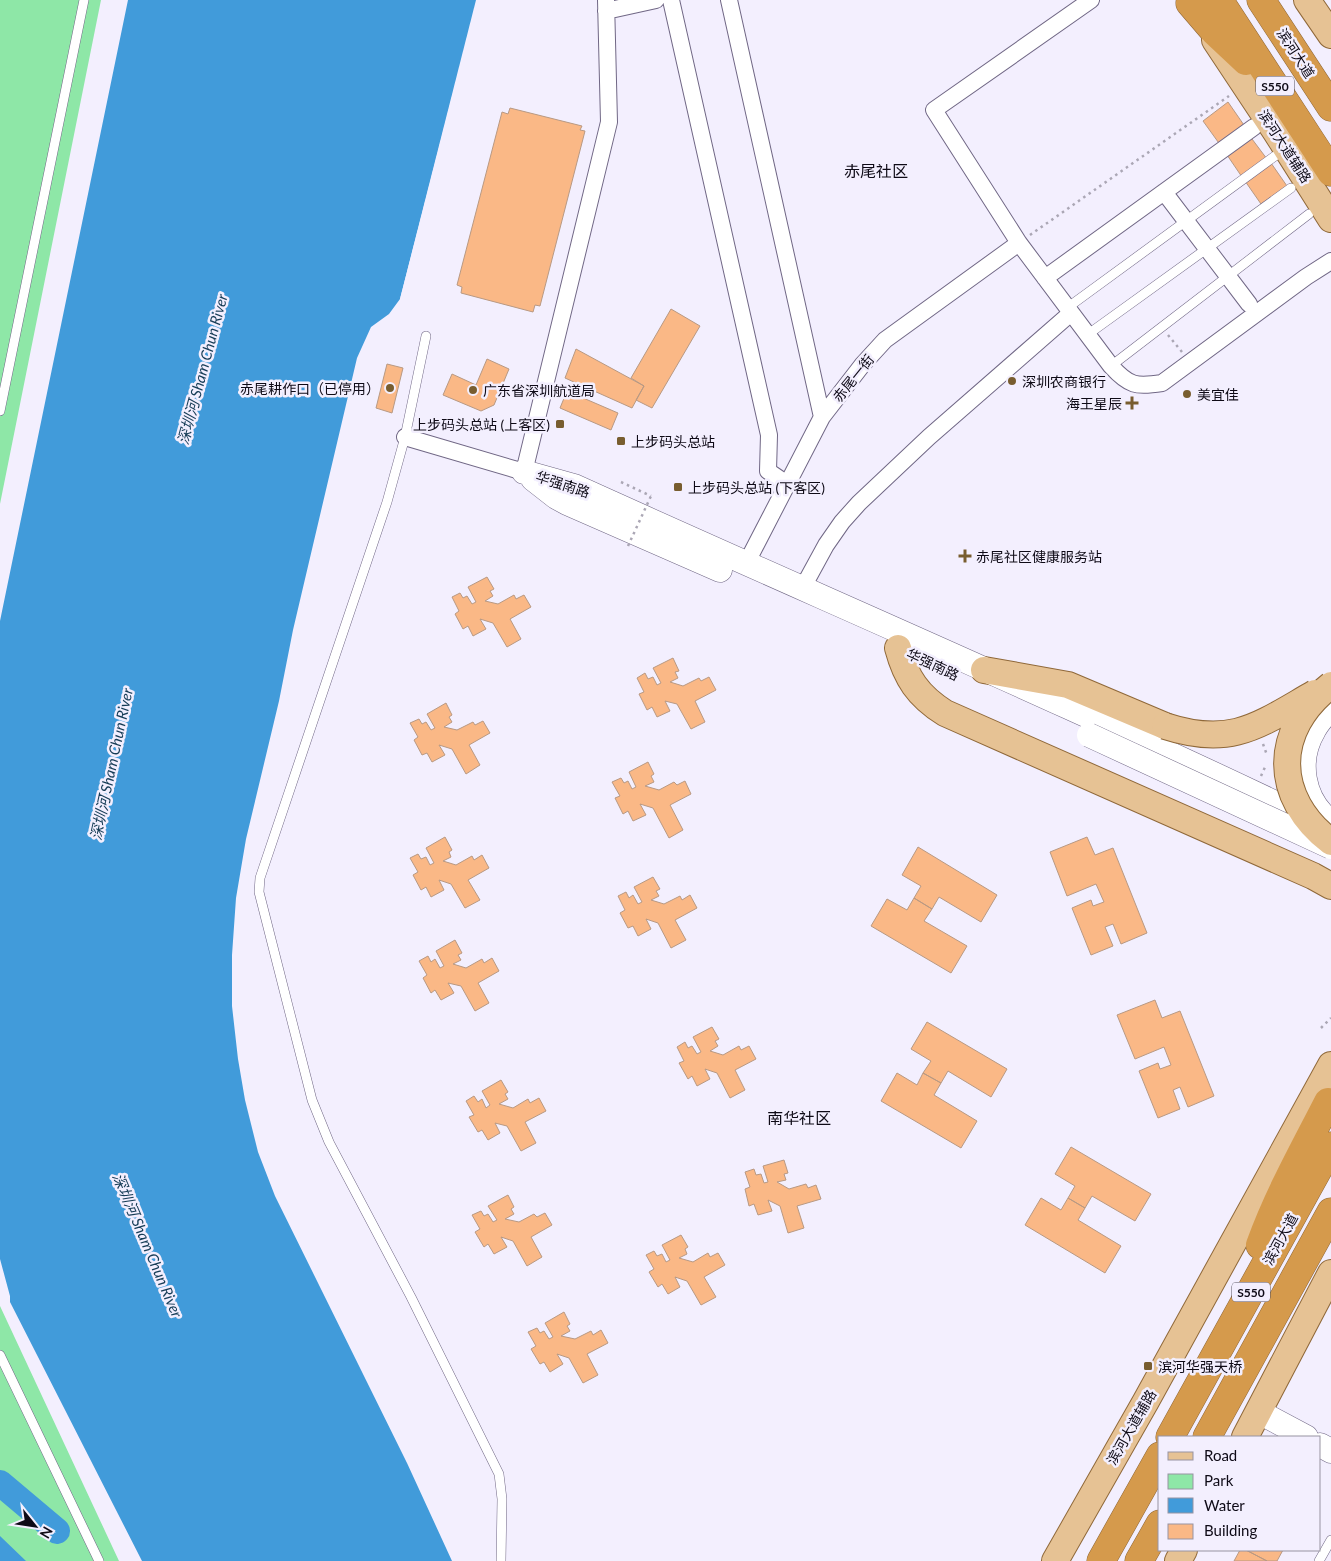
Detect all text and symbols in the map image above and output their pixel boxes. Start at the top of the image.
street label: 滨河大道 [1274,25,1318,81]
road number: S550 [1256,76,1294,95]
street label: 滨河大道辅路 [1255,106,1315,186]
district label: 赤尾社区 [844,161,908,180]
water label: 深圳河 Sham Chun River [173,291,231,446]
street label: 赤尾一街 [829,351,877,405]
place label: 深圳农商银行 [1022,373,1106,390]
marker: 深圳农商银行 [1006,375,1018,387]
place label: 赤尾耕作口（已停用） [240,380,380,397]
marker: 赤尾耕作口（已停用） [384,382,396,394]
place label: 广东省深圳航道局 [483,382,595,399]
marker: 广东省深圳航道局 [467,384,479,396]
place label: 美宜佳 [1197,386,1239,403]
marker: 美宜佳 [1181,388,1193,400]
place label: 海王星辰 [1066,395,1122,412]
marker: 海王星辰 [1126,397,1138,409]
place label: 上步码头总站 (上客区) [413,416,550,433]
marker: 上步码头总站 (上客区) [554,418,566,430]
place label: 上步码头总站 [631,433,715,450]
marker: 上步码头总站 [615,435,627,447]
street label: 华强南路 [534,467,592,501]
place label: 上步码头总站 (下客区) [688,479,825,496]
marker: 上步码头总站 (下客区) [672,481,684,493]
place label: 赤尾社区健康服务站 [976,548,1102,565]
marker: 赤尾社区健康服务站 [958,549,972,563]
street label: 华强南路 [904,644,962,684]
water label: 深圳河 Sham Chun River [86,685,136,842]
district label: 南华社区 [767,1108,831,1127]
water label: 深圳河 Sham Chun River [109,1170,187,1321]
street label: 滨河大道 [1259,1210,1301,1268]
road number: S550 [1232,1282,1270,1301]
place label: 滨河华强天桥 [1158,1358,1242,1375]
marker: 滨河华强天桥 [1142,1360,1154,1372]
street label: 滨河大道辅路 [1103,1386,1159,1468]
legend [1158,1436,1321,1551]
text: Road [1204,1446,1237,1464]
text: Park [1204,1471,1234,1489]
text: Water [1204,1496,1245,1514]
north arrow [10,1501,60,1551]
text: Building [1204,1521,1257,1539]
text: N [37,1524,57,1542]

